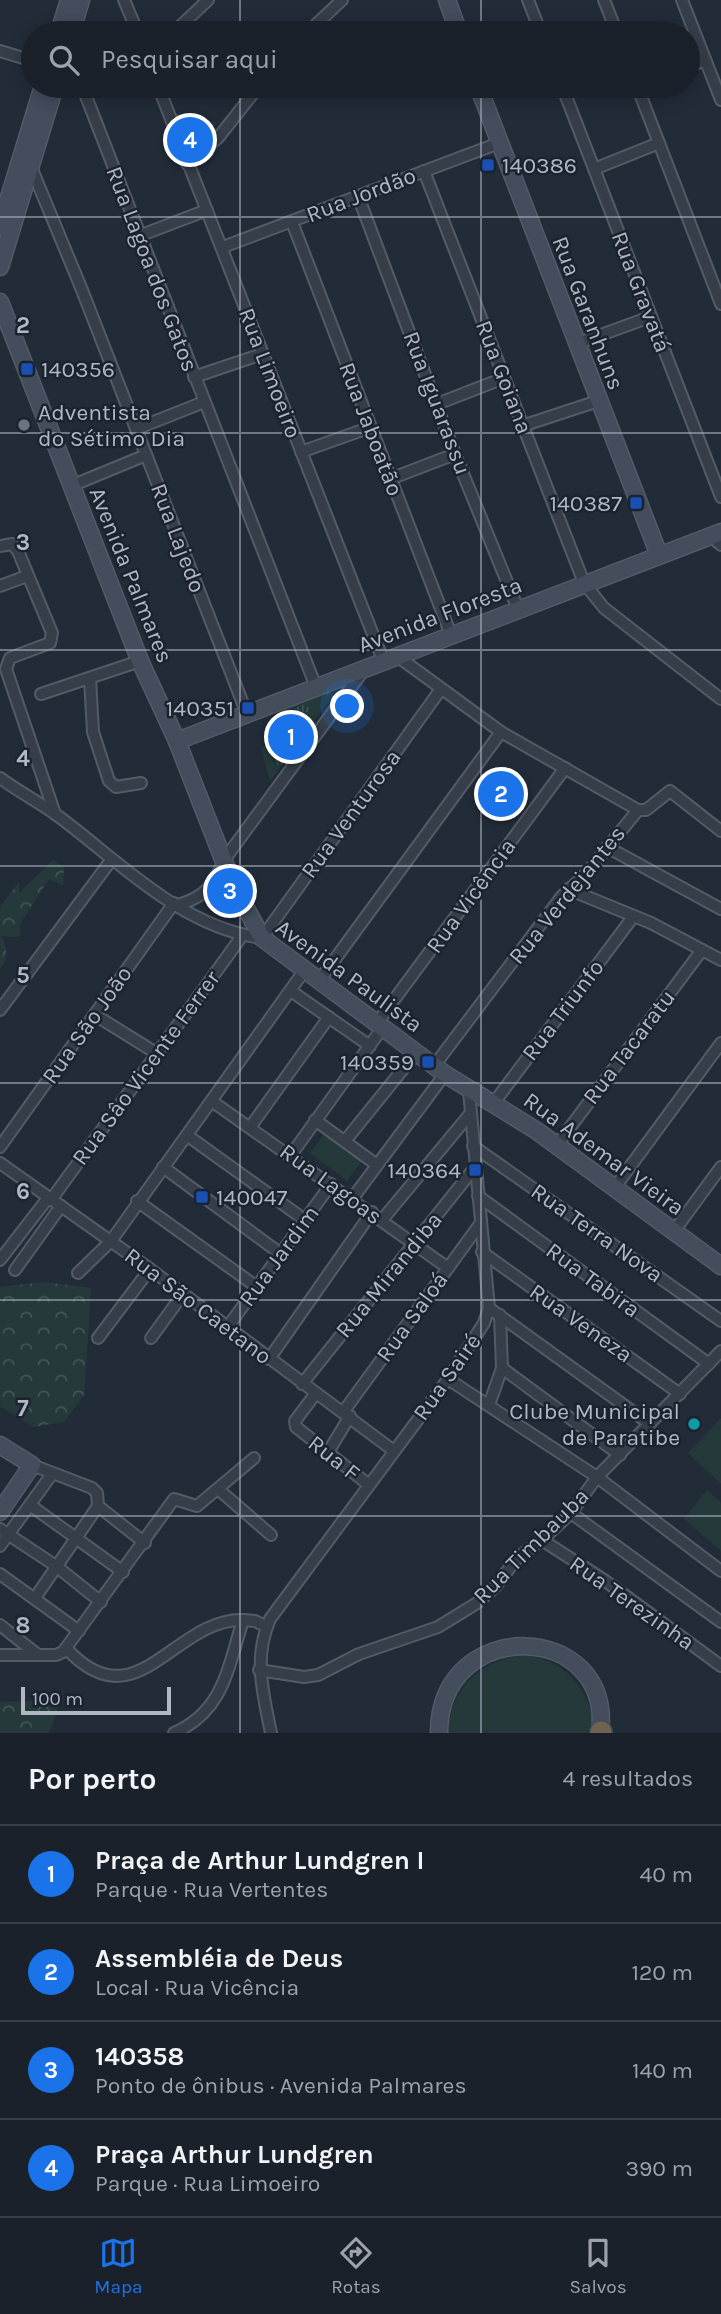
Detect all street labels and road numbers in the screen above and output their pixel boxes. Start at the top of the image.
street label: Rua Jordão [302,162,420,228]
street label: Rua Lagoa dos Gatos [100,163,204,375]
street label: Rua Gravatá [606,228,676,356]
street label: Rua Garanhuns [546,232,630,394]
street label: Rua Limoeiro [233,304,307,442]
street label: Rua Goiana [470,316,538,438]
street label: Rua Iguarassu [397,328,477,478]
street label: Rua Jaboatão [333,358,409,500]
street label: Rua Lajedo [145,480,211,596]
street label: Avenida Palmares [83,483,179,667]
street label: Avenida Floresta [354,571,526,659]
street label: Rua Venturosa [295,744,407,884]
street label: Rua Verdejantes [503,820,631,970]
street label: Rua Vicência [420,834,522,958]
street label: Avenida Paulista [270,914,428,1038]
street label: Rua Triunfo [516,954,610,1066]
street label: Rua São João [36,961,138,1089]
street label: Rua Sâo Vicente Ferrer [66,965,226,1171]
street label: Rua Tacaratu [577,984,681,1110]
street label: Rua Ademar Vieira [518,1087,690,1221]
street label: Rua Lagoas [275,1138,387,1230]
street label: Rua Terra Nova [526,1177,668,1289]
street label: Rua Jardim [233,1200,325,1312]
street label: Rua Mirandiba [330,1207,448,1343]
street label: Rua Tabira [541,1237,645,1323]
street label: Rua São Caetano [119,1242,277,1370]
street label: Rua Saloá [370,1267,454,1367]
street label: Rua Veneza [524,1278,638,1368]
street label: Rua Sairé [407,1328,487,1426]
street label: Rua F [303,1429,365,1487]
street label: Rua Timbauba [468,1483,594,1609]
street label: Rua Terezinha [564,1550,700,1656]

